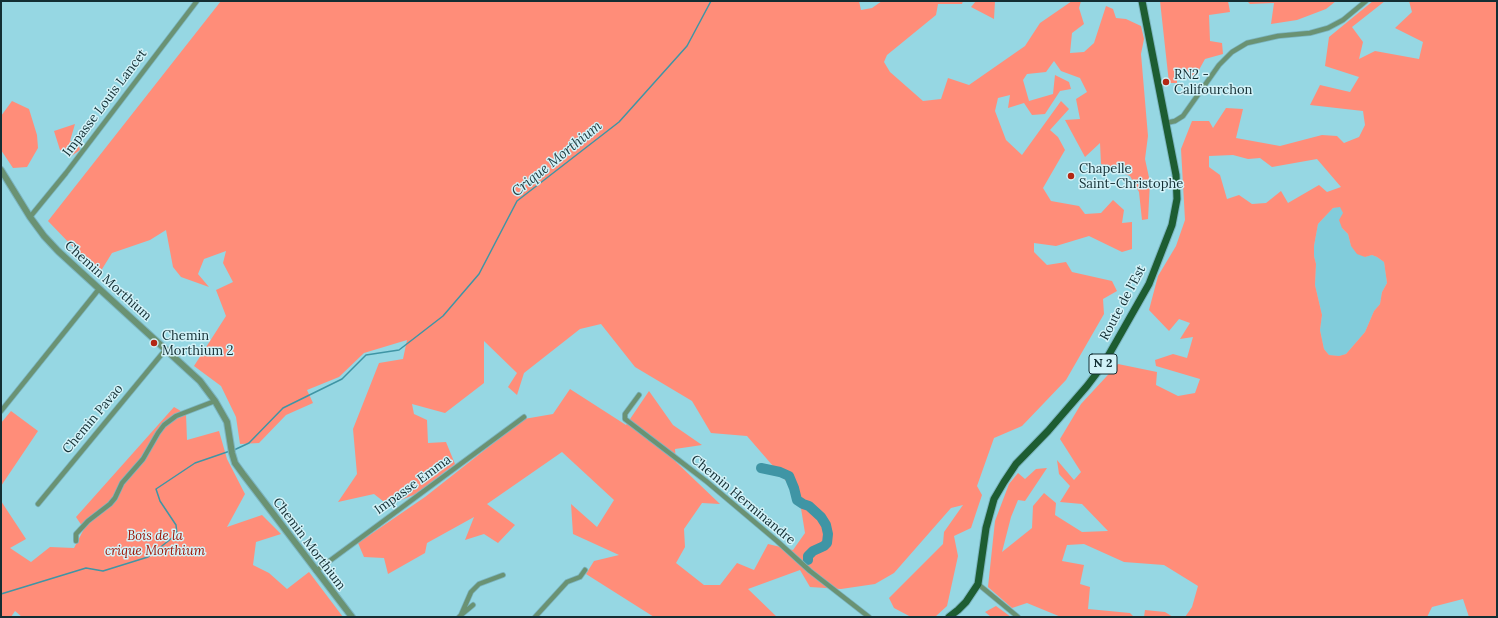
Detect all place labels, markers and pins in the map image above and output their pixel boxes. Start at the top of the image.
place label: RN2 - Califourchon [1174,67,1252,98]
marker: RN2 - Califourchon [1161,77,1171,87]
place label: Chapelle Saint-Christophe [1079,161,1183,192]
marker: Chapelle Saint-Christophe [1066,171,1076,181]
place label: Chemin Morthium 2 [162,328,233,359]
marker: Chemin Morthium 2 [149,338,159,348]

